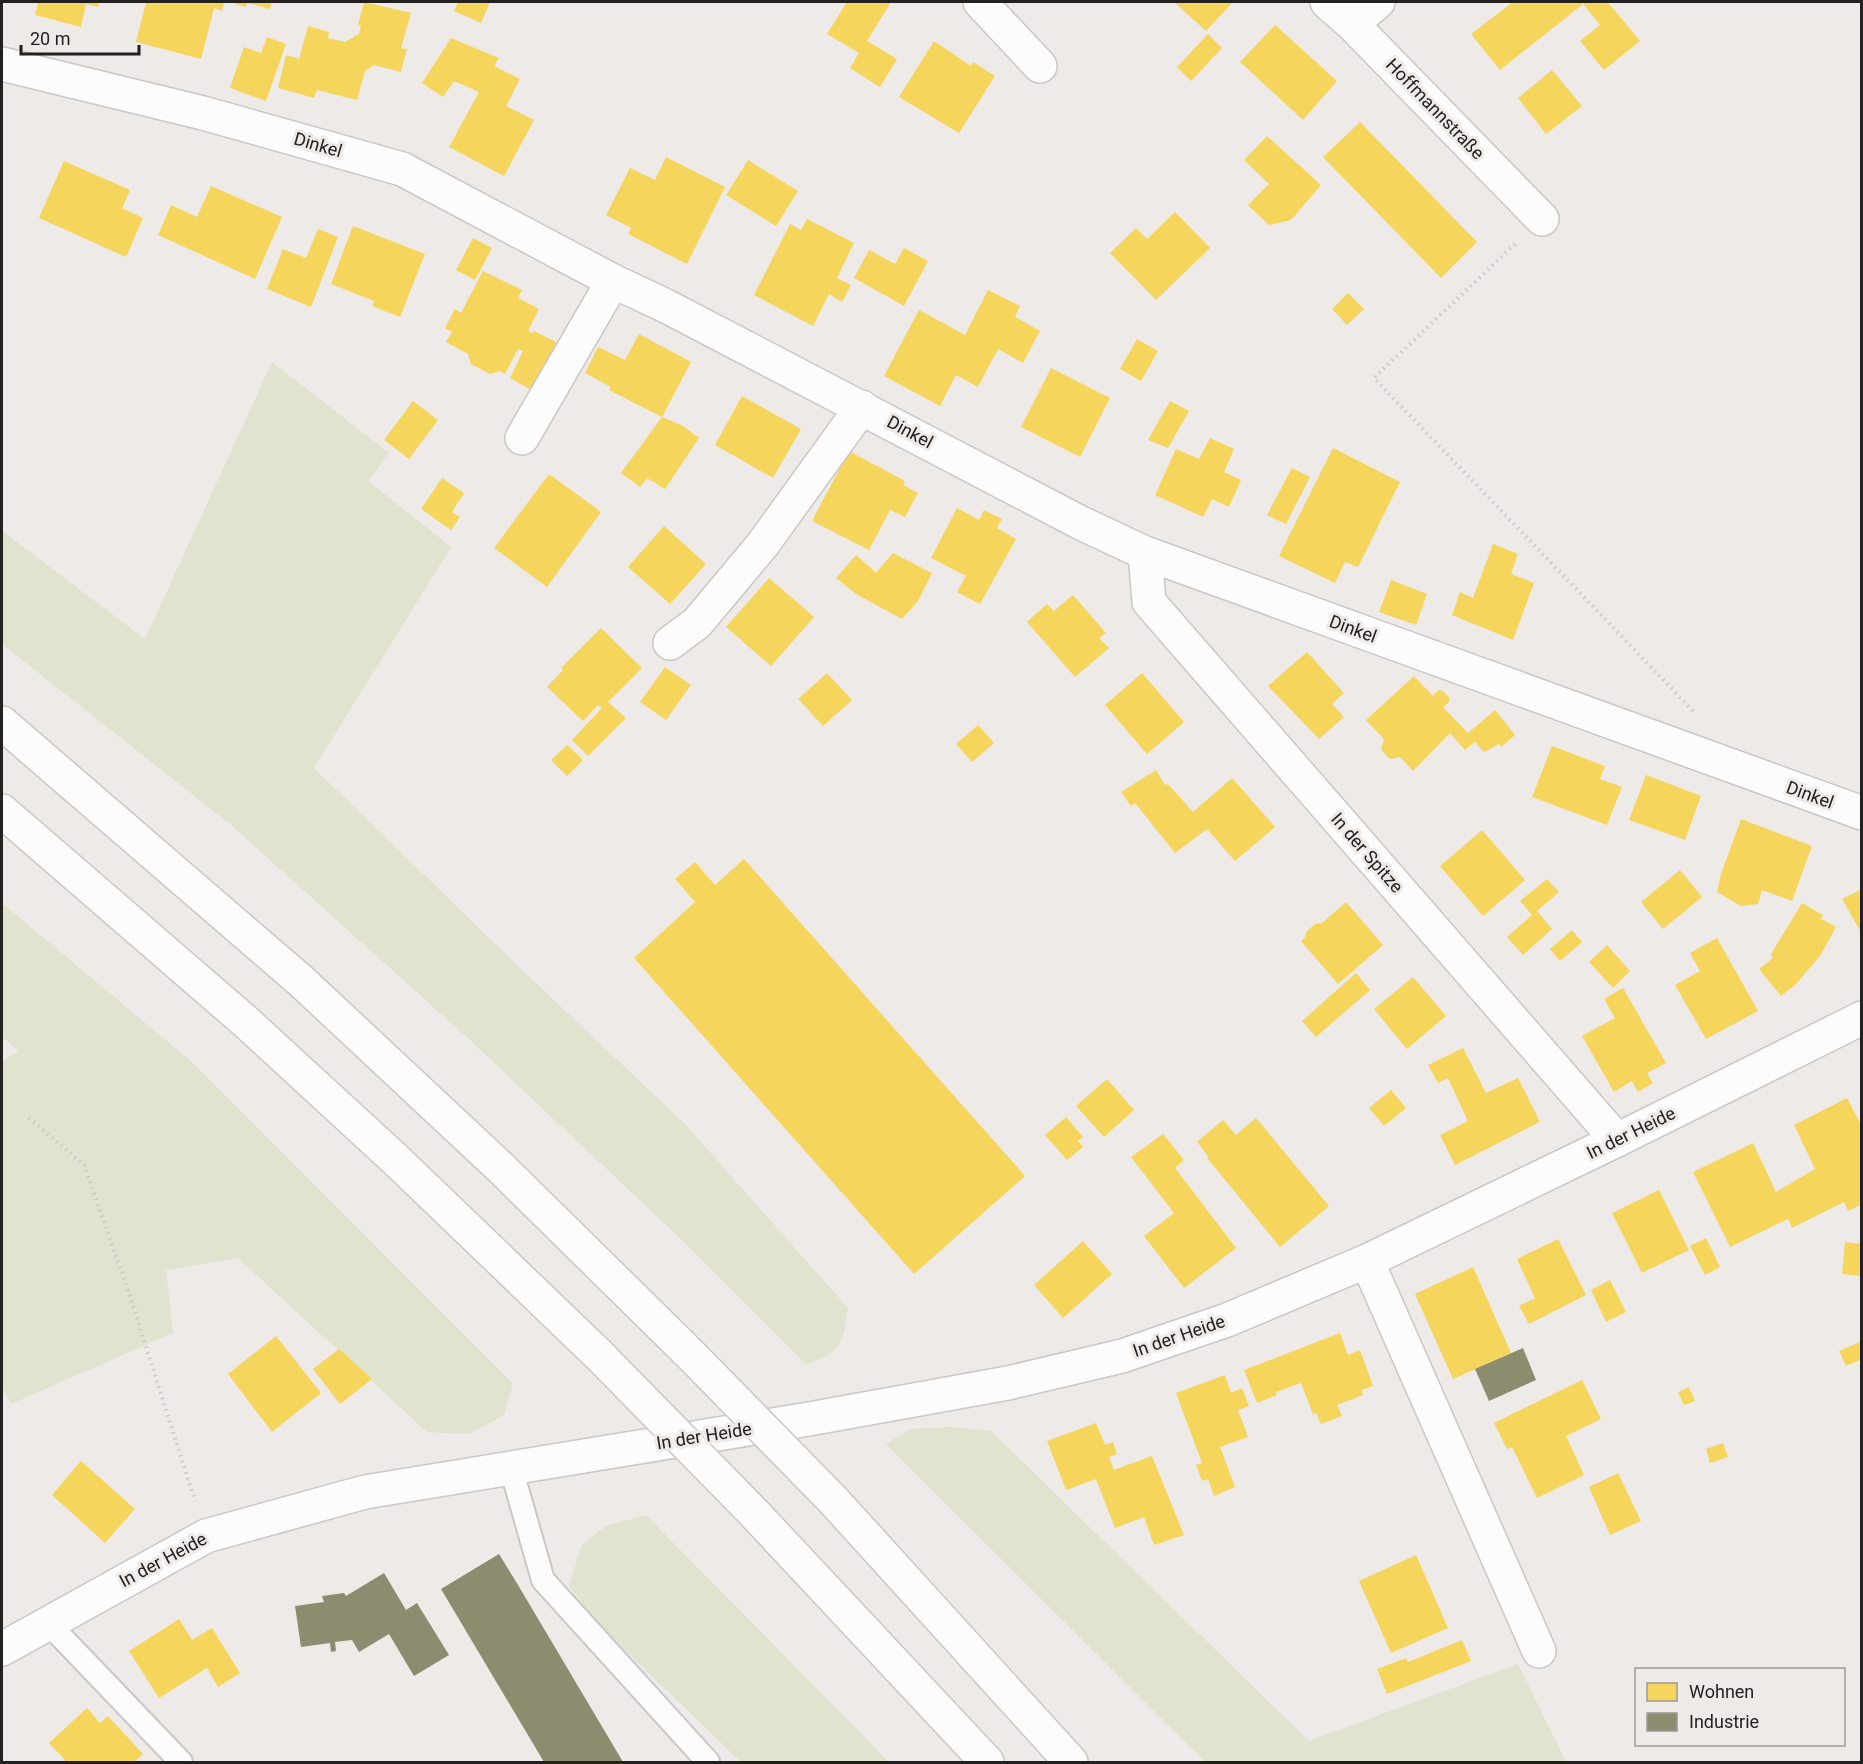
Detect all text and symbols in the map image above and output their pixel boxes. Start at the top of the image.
scale bar [21,18,140,56]
text: 20 m [30,28,70,49]
street label: Hoffmannstraße [1382,54,1489,163]
street label: Dinkel [292,128,345,161]
street label: Dinkel [884,411,937,452]
street label: Dinkel [1327,610,1380,647]
street label: Dinkel [1784,776,1837,813]
street label: In der Spitze [1327,808,1408,897]
street label: In der Heide [1583,1102,1679,1163]
street label: In der Heide [1130,1310,1228,1361]
street label: In der Heide [655,1418,753,1453]
street label: In der Heide [115,1528,210,1591]
legend [1635,1668,1845,1746]
text: Wohnen [1689,1681,1754,1702]
text: Industrie [1689,1711,1759,1732]

